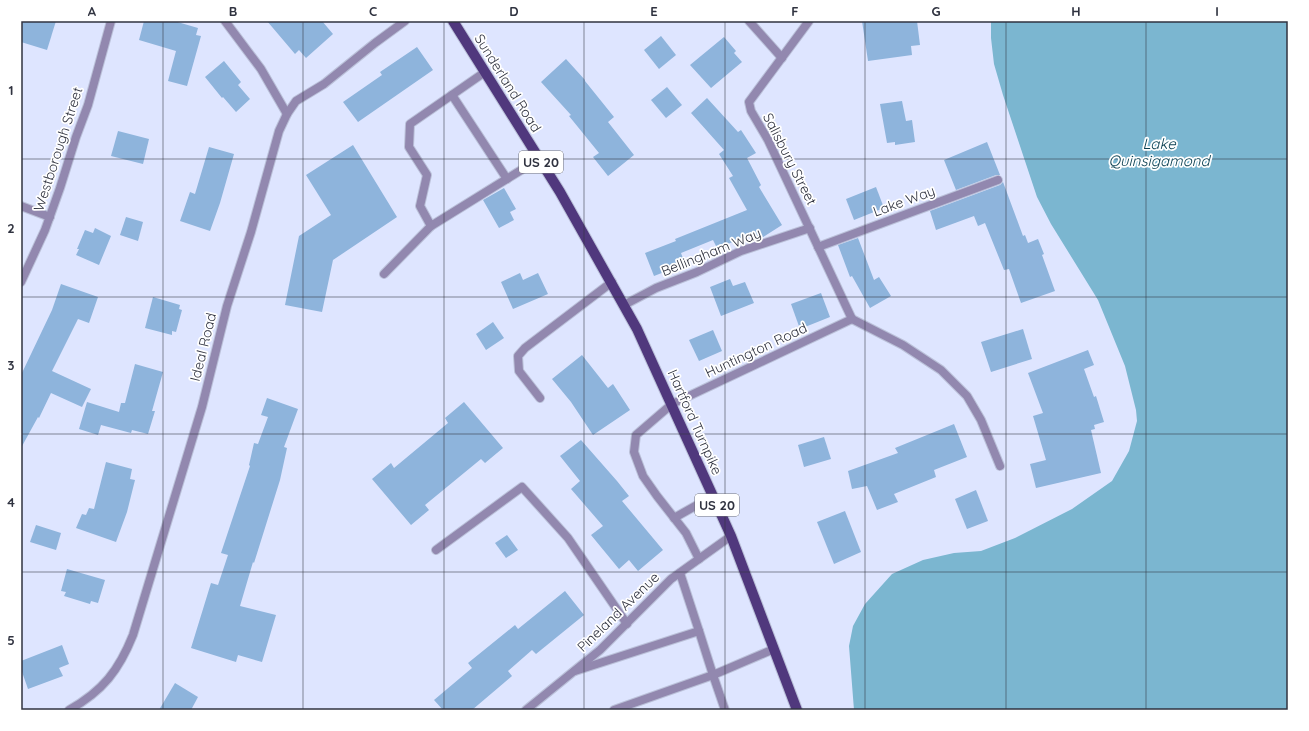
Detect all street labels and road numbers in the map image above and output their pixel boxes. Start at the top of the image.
street label: Sunderland Road [471,31,545,135]
street label: Westborough Street [29,84,87,213]
street label: Salisbury Street [759,110,821,208]
road number: US 20 [519,151,563,173]
street label: Lake Way [871,181,937,221]
street label: Bellingham Way [658,224,764,280]
street label: Ideal Road [186,311,220,383]
street label: Huntington Road [702,318,810,382]
street label: Hartford Turnpike [664,366,726,478]
road number: US 20 [695,494,739,516]
street label: Pineland Avenue [573,568,663,656]

